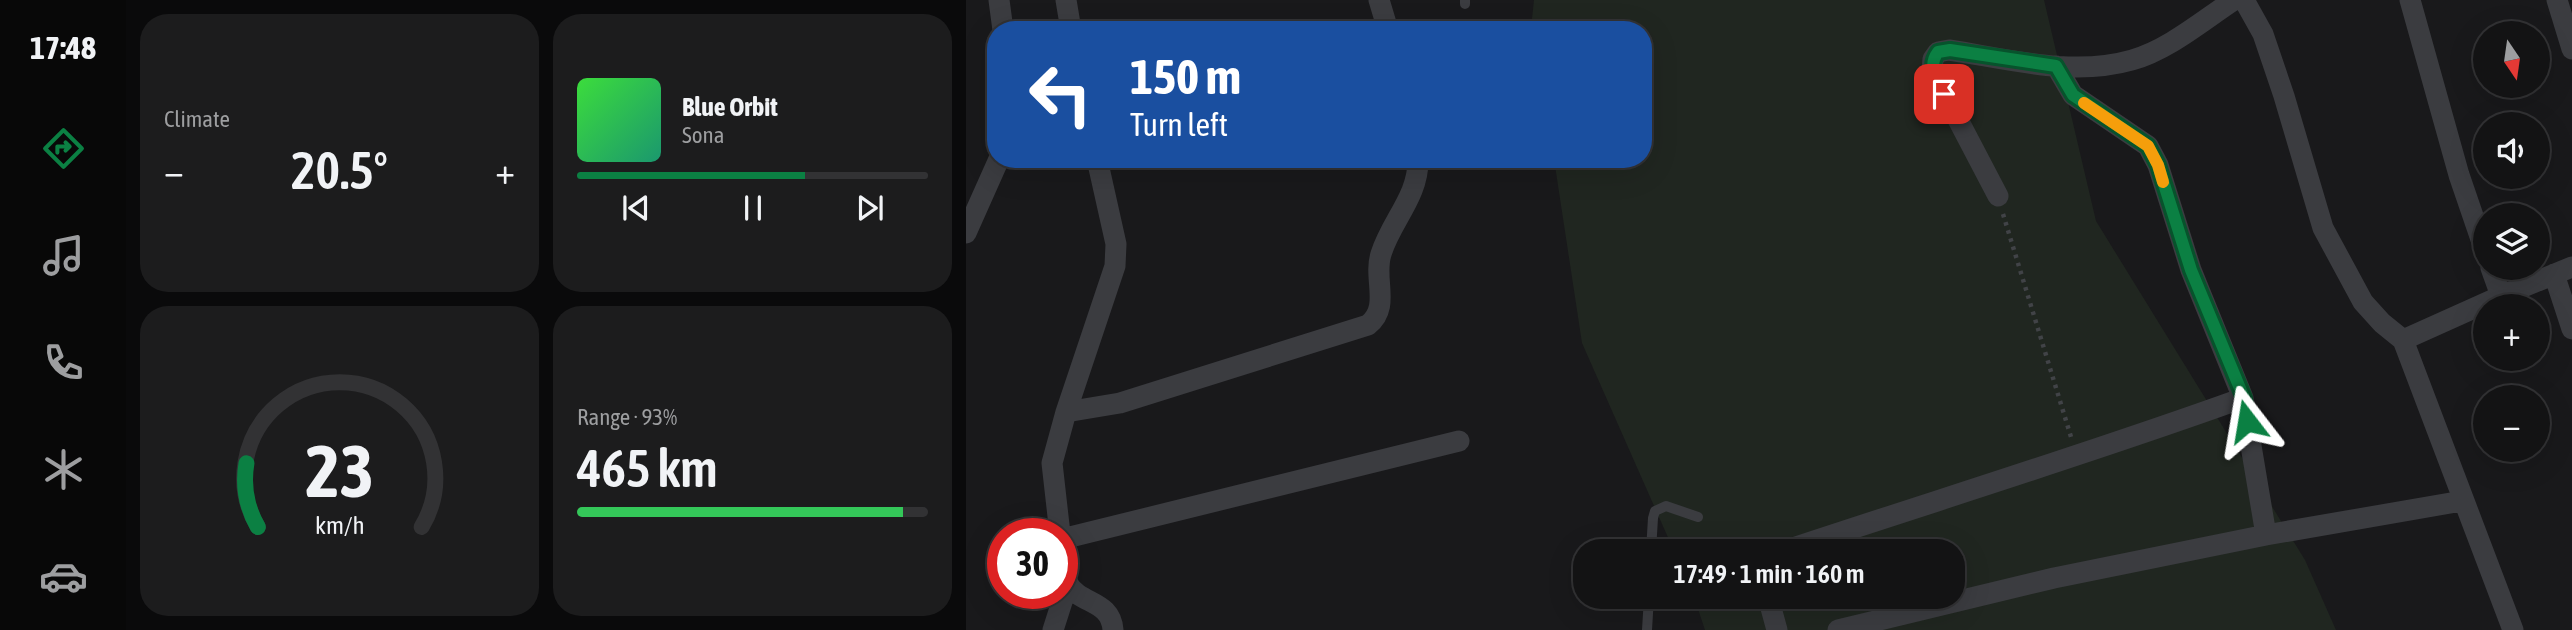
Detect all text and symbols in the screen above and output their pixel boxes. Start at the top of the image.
north arrow [2473,21,2550,98]
map controls [2473,21,2550,462]
text: 17:48 [30,29,96,66]
text: 150 m [1130,48,1241,104]
icon: left [1015,49,1106,140]
pin [1914,64,1974,124]
icon: arrive [1925,75,1963,113]
text: Blue Orbit [682,92,778,122]
text: Climate [164,106,230,132]
text: Turn left [1130,106,1228,143]
button: sound [2473,112,2550,189]
text: Sona [682,122,724,148]
icon: directions [39,124,88,173]
text: 20.5° [291,140,388,200]
text: − [164,149,184,192]
text: + [495,149,515,192]
icon: previous [617,189,655,227]
icon: pause [734,189,772,227]
icon: next [851,189,889,227]
button: layers [2473,203,2550,280]
icon: music [39,231,88,280]
button: + [2473,294,2550,371]
icon: phone [39,338,88,387]
position arrow [2210,384,2284,458]
button: − [2473,385,2550,462]
text: Range · 93% [577,404,677,430]
text: 23 [305,429,374,512]
text: 465 km [577,438,718,498]
icon: climate [39,445,88,494]
text: km/h [315,511,364,539]
speed limit sign: 30 [987,518,1078,609]
icon: car [39,552,88,601]
text: 17:49 · 1 min · 160 m [1674,559,1864,589]

